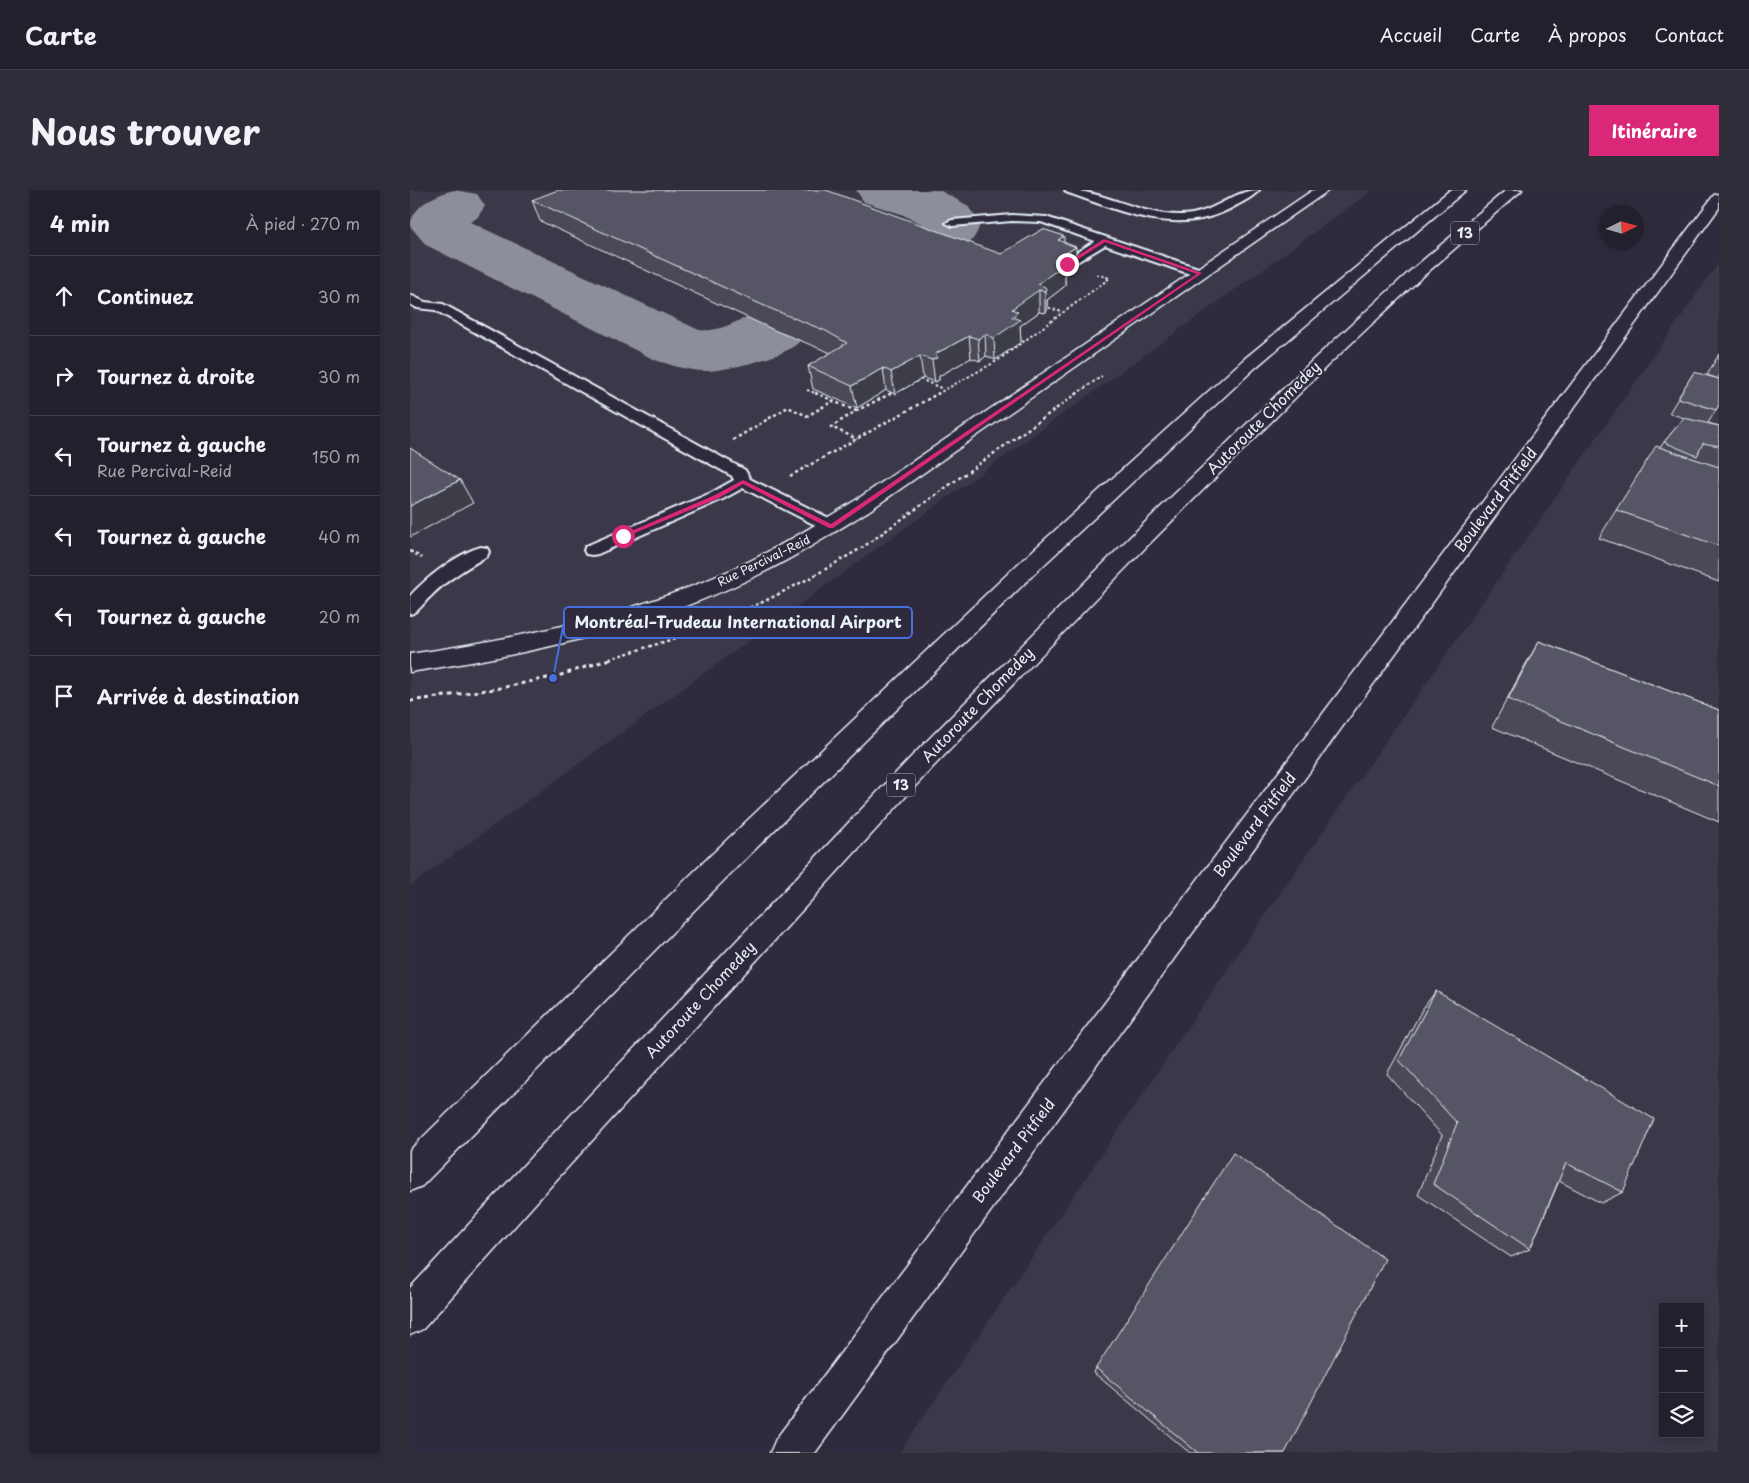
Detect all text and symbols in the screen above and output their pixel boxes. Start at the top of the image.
text: Carte [25,17,97,53]
text: Accueil [1380,21,1442,48]
text: Carte [1470,21,1520,48]
text: À propos [1548,21,1626,48]
text: Contact [1654,21,1724,48]
text: Nous trouver [30,104,260,157]
button: Itinéraire [1589,105,1719,156]
north arrow [1599,205,1644,250]
text: 4 min [50,207,110,239]
text: À pied · 270 m [246,211,360,235]
road number: 13 [1451,222,1479,244]
route end [1056,253,1079,276]
icon: ahead [50,282,78,310]
text: Continuez [97,282,194,310]
text: 30 m [318,284,360,308]
street label: Autoroute Chomedey [1201,355,1325,479]
icon: right [50,362,78,390]
text: Tournez à droite [97,362,255,390]
text: 30 m [318,364,360,388]
text: Tournez à gauche [97,430,266,458]
icon: left [50,442,78,470]
street label: Boulevard Pitfield [1448,442,1542,556]
text: 150 m [312,444,360,468]
text: Rue Percival-Reid [97,458,232,482]
icon: left [50,522,78,550]
text: Tournez à gauche [97,522,266,550]
text: 40 m [318,524,360,548]
route start [612,525,635,548]
street label: Rue Percival-Reid [714,530,813,590]
icon: left [50,602,78,630]
text: Tournez à gauche [97,602,266,630]
text: 20 m [319,604,360,628]
callout: Montréal–Trudeau International Airport [564,607,912,638]
text: Montréal–Trudeau International Airport [574,609,902,633]
street label: Autoroute Chomedey [916,641,1038,767]
icon: arrive [50,682,78,710]
text: Arrivée à destination [97,682,300,710]
street label: Boulevard Pitfield [1207,767,1301,881]
road number: 13 [887,774,915,796]
street label: Autoroute Chomedey [639,935,760,1063]
street label: Boulevard Pitfield [966,1093,1060,1207]
map controls [1659,1303,1704,1438]
button: + [1659,1303,1704,1348]
button: − [1659,1348,1704,1393]
button: layers [1659,1393,1704,1438]

